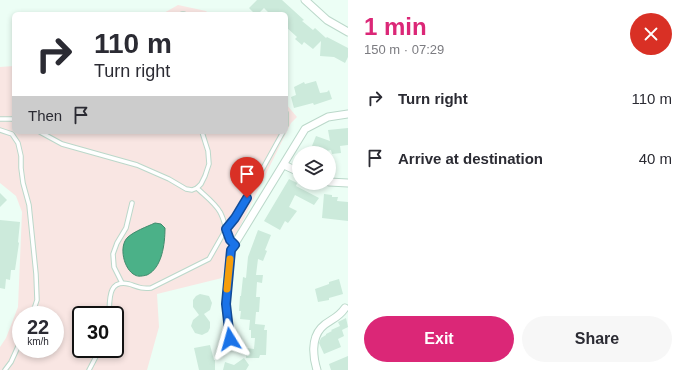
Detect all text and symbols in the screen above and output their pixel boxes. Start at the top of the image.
text: 1 min [364,13,427,40]
button: close [630,13,672,55]
icon: right [28,28,80,80]
text: 110 m [94,28,172,59]
text: 150 m · 07:29 [364,42,444,57]
text: Turn right [94,61,170,81]
icon: right [364,87,386,109]
text: Turn right [398,90,468,107]
text: 110 m [631,90,672,107]
icon: arrive [70,104,92,126]
text: Then [28,107,62,124]
map controls [292,146,336,190]
button: layers [292,146,336,190]
icon: arrive [364,147,386,169]
text: Arrive at destination [398,150,543,167]
text: 40 m [639,150,672,167]
pin [230,157,264,198]
icon: arrive [236,163,258,185]
speed limit sign: 30 [72,306,124,358]
text: 22 [27,316,49,338]
button: Exit [364,316,514,362]
button: Share [522,316,672,362]
position arrow [209,318,251,360]
text: km/h [27,336,49,347]

